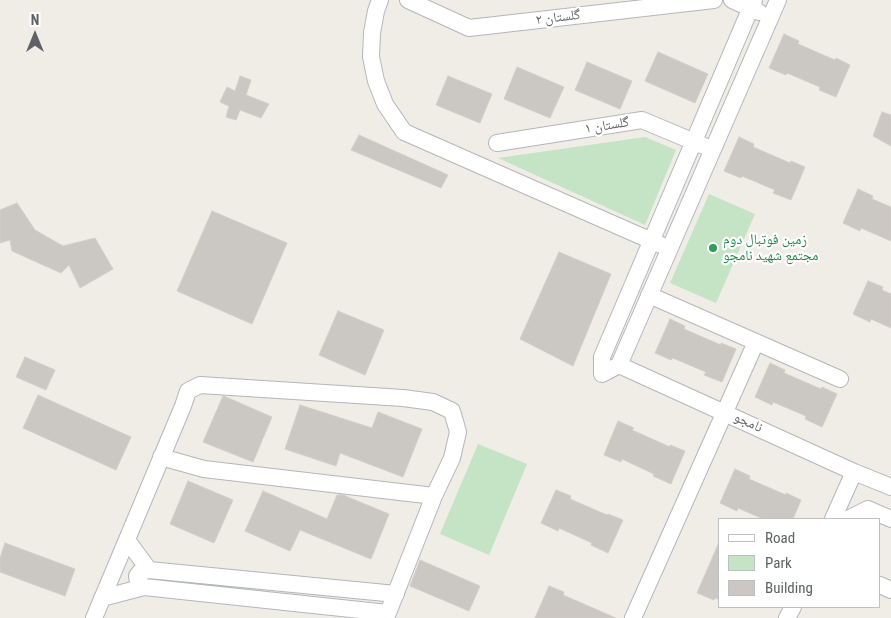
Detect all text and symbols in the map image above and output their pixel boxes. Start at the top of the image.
street label: گلستان ۲ [535,7,581,29]
north arrow [10,10,60,60]
text: N [31,12,39,28]
street label: گلستان ۱ [584,114,630,138]
place label: زمین فوتبال دوم مجتمع شهید نامجو [723,232,819,264]
marker: زمین فوتبال دوم مجتمع شهید نامجو [707,242,719,254]
street label: نامجو [731,409,765,437]
legend [718,518,881,608]
text: Road [765,529,795,547]
text: Park [765,554,792,572]
text: Building [765,579,813,597]

